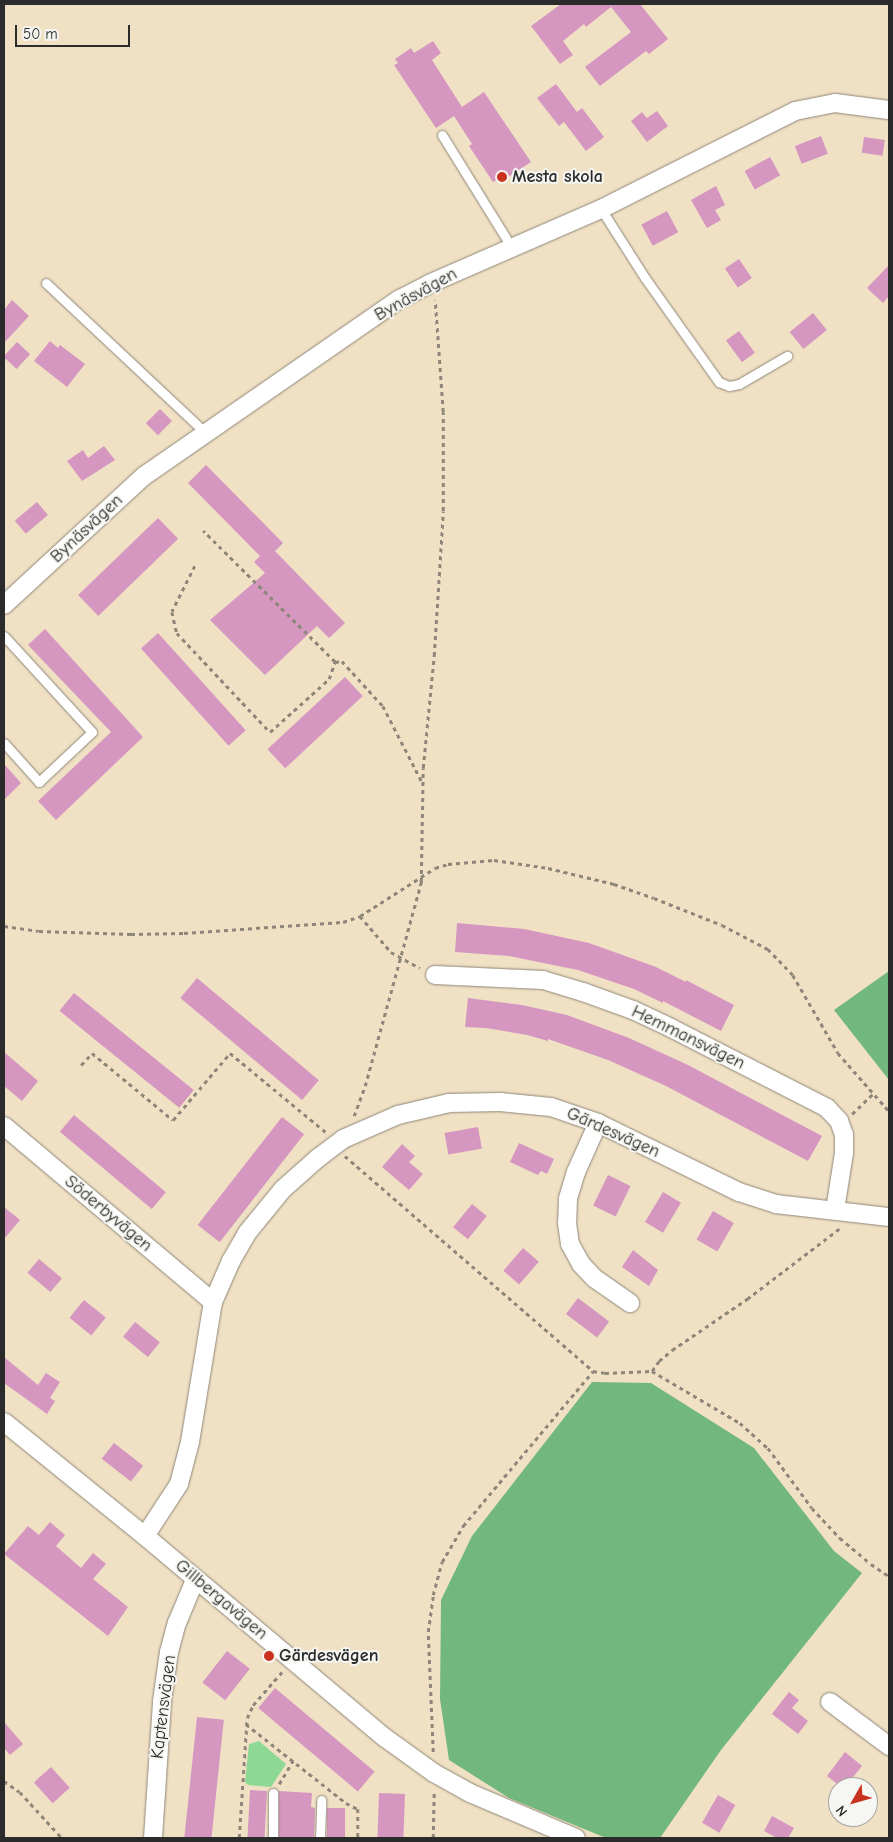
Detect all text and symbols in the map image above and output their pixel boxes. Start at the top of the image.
scale bar [18,15,132,47]
text: 50 m [23,25,58,43]
place label: Mesta skola [512,166,603,188]
marker: Mesta skola [496,171,508,183]
street label: Bynäsvägen [371,264,461,326]
street label: Bynäsvägen [46,490,128,568]
street label: Hemmansvägen [628,1001,748,1075]
street label: Gärdesvägen [563,1103,663,1163]
street label: Söderbyvägen [60,1171,156,1257]
street label: Gillbergavägen [170,1555,272,1645]
place label: Gärdesvägen [279,1645,378,1667]
marker: Gärdesvägen [263,1650,275,1662]
street label: Kaptensvägen [147,1654,181,1760]
north arrow [828,1777,878,1827]
text: N [832,1802,851,1820]

